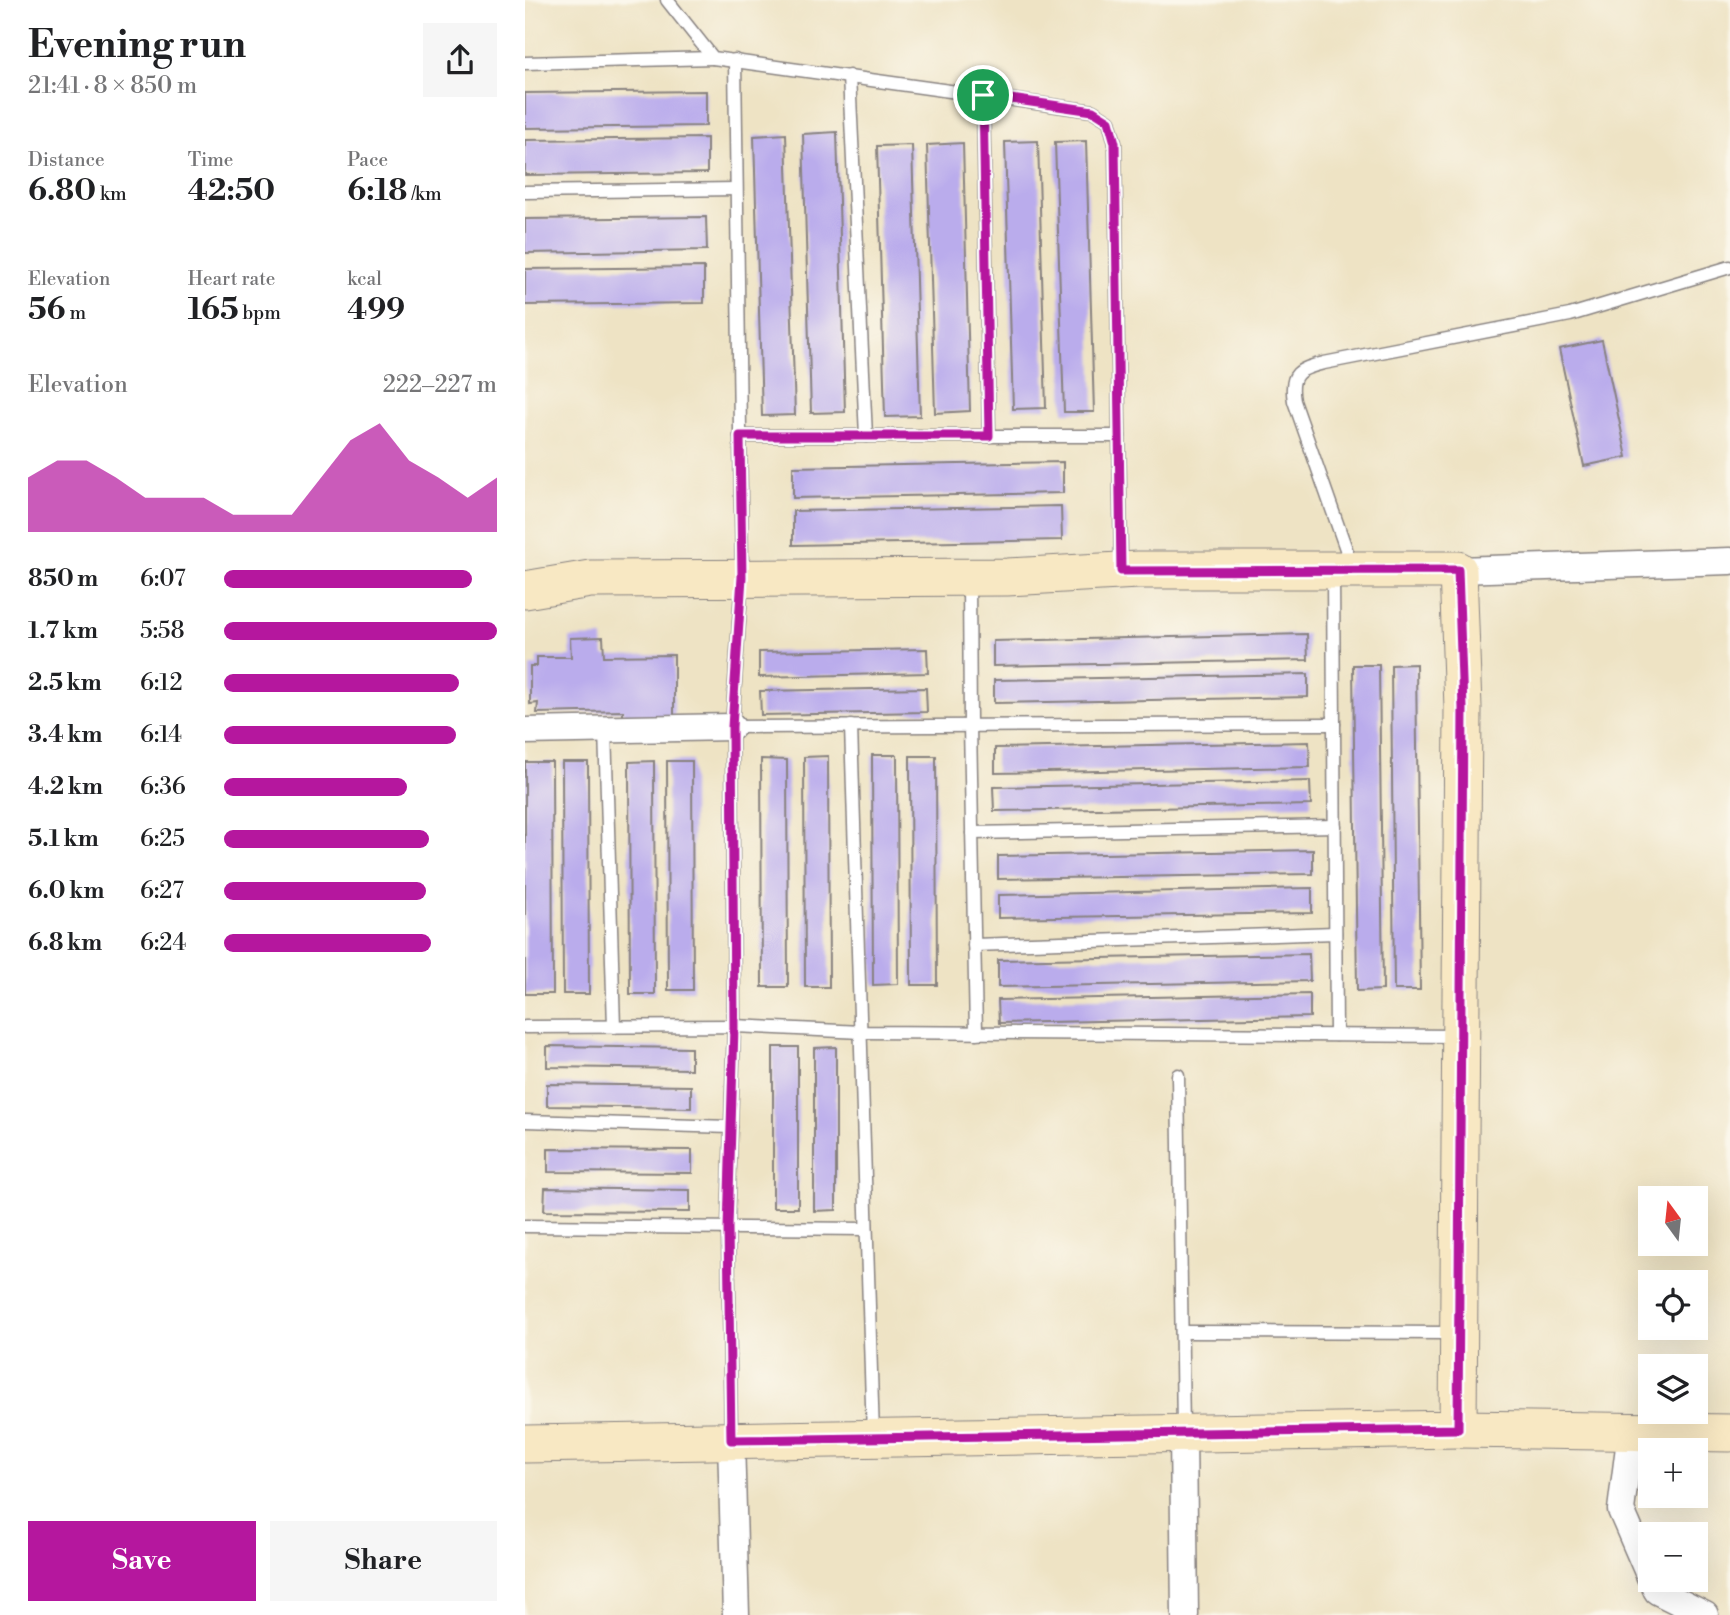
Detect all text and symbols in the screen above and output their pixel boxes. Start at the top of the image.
text: Evening run [28,22,246,69]
button: share [423,23,497,97]
pin [953,65,1013,125]
text: 21:41 · 8 × 850 m [28,72,197,100]
icon: arrive [964,76,1002,114]
text: Distance [28,148,105,172]
text: Time [188,148,233,172]
text: Pace [347,148,388,172]
text: 6.80 [28,172,96,210]
text: 42:50 [188,172,275,210]
text: 6:18 [347,172,407,210]
text: km [96,182,127,206]
text: /km [407,182,442,206]
text: Elevation [28,267,110,291]
text: Heart rate [188,267,275,291]
text: kcal [347,267,382,291]
text: 56 [28,291,66,329]
text: 165 [188,291,238,329]
text: 499 [347,291,405,329]
text: m [66,301,86,325]
text: bpm [238,301,281,325]
text: Elevation [28,371,128,399]
text: 222–227 m [383,371,497,399]
text: 850 m [28,565,98,593]
text: 6:07 [140,565,186,593]
text: 1.7 km [28,617,98,645]
text: 5:58 [140,617,185,645]
text: 2.5 km [28,669,102,697]
text: 6:12 [140,669,183,697]
text: 3.4 km [28,721,102,749]
text: 6:14 [140,721,182,749]
text: 4.2 km [28,773,103,801]
text: 6:36 [140,773,186,801]
text: 5.1 km [28,825,99,853]
text: 6:25 [140,825,185,853]
text: 6.0 km [28,877,104,905]
text: 6:27 [140,877,184,905]
text: 6.8 km [28,929,102,957]
text: 6:24 [140,929,186,957]
north arrow [1638,1186,1708,1256]
map controls [1638,1186,1708,1592]
button: locate [1638,1270,1708,1340]
button: layers [1638,1354,1708,1424]
button: + [1638,1438,1708,1508]
button: Save [28,1521,256,1601]
button: Share [270,1521,497,1601]
button: − [1638,1522,1708,1592]

